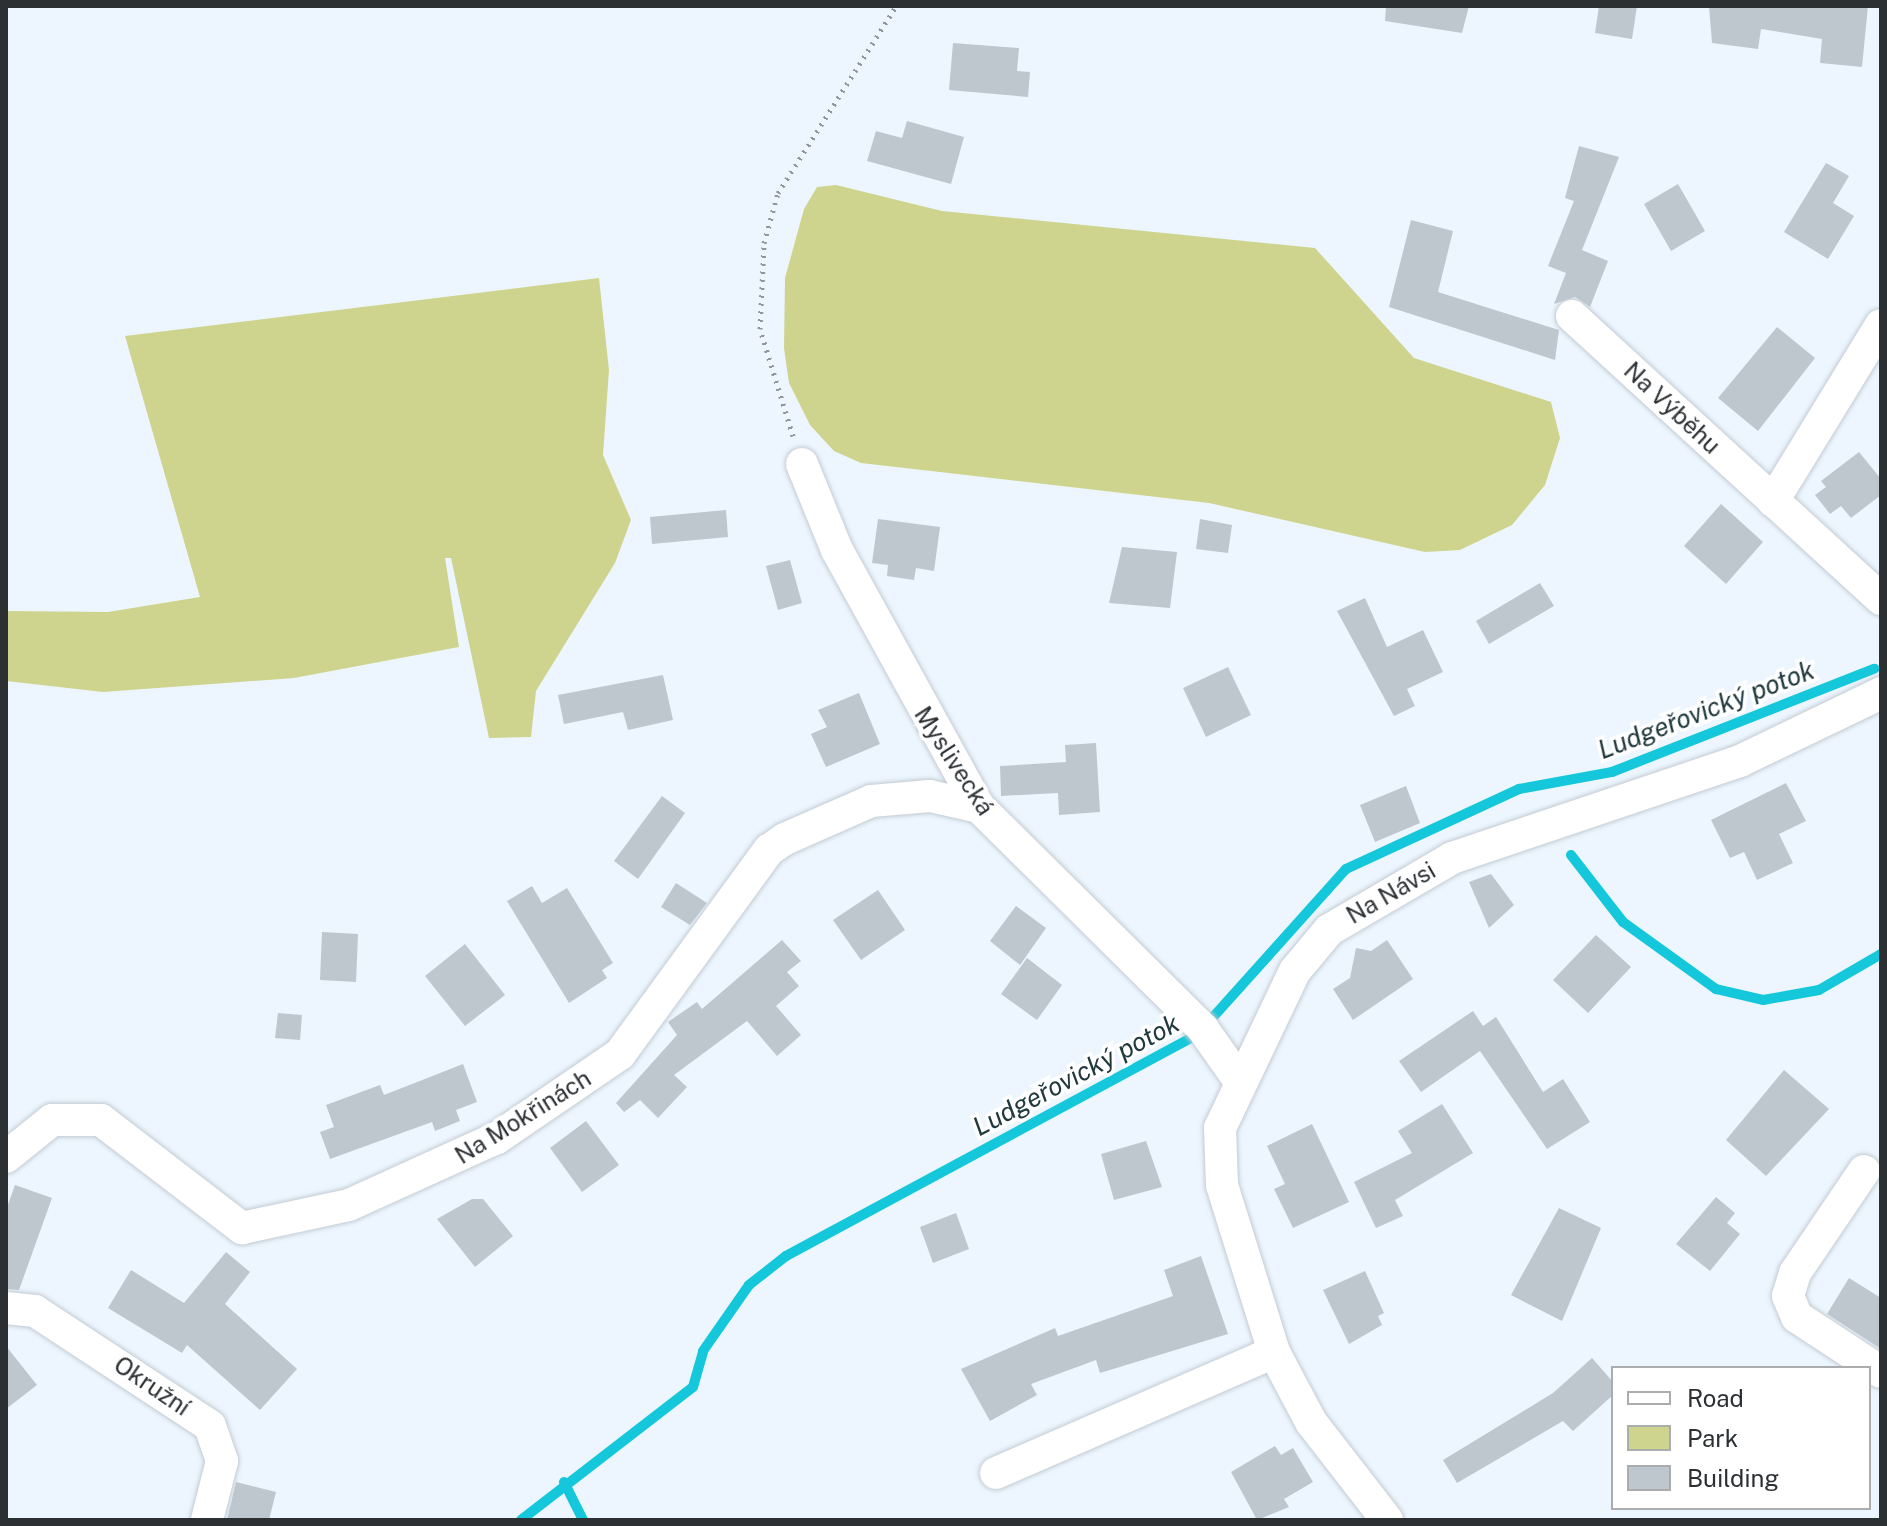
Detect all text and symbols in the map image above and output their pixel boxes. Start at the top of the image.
street label: Na Výběhu [1618,356,1726,460]
water label: Ludgeřovický potok [1593,654,1819,766]
street label: Myslivecká [908,701,1000,821]
street label: Na Návsi [1341,856,1441,930]
water label: Ludgeřovický potok [967,1007,1185,1143]
street label: Na Mokřinách [450,1064,596,1170]
street label: Okružní [109,1350,195,1422]
legend [1611,1366,1871,1510]
text: Road [1687,1384,1744,1412]
text: Park [1687,1424,1738,1452]
text: Building [1687,1464,1779,1492]

